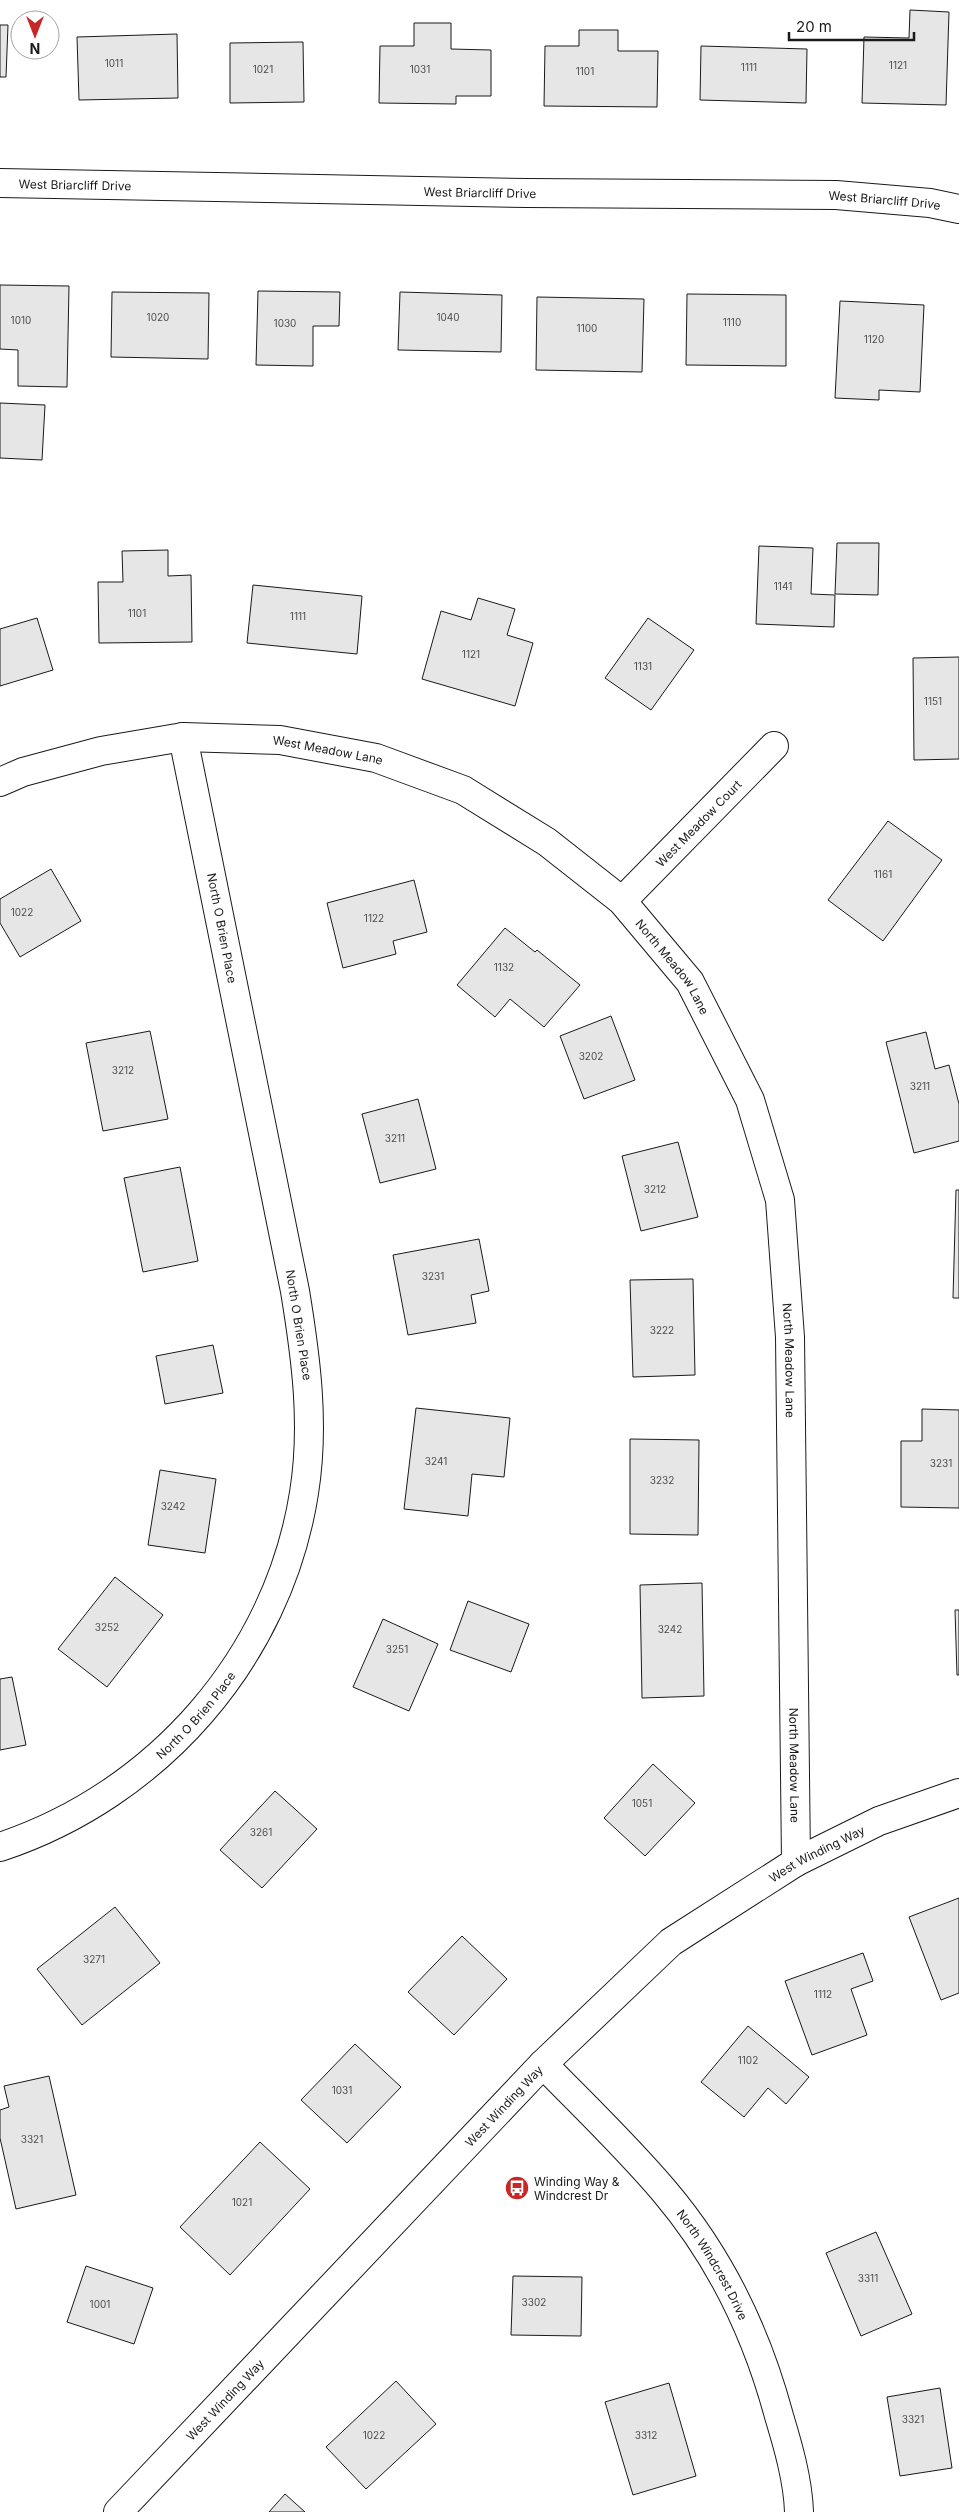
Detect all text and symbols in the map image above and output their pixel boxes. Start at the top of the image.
north arrow [10,10,60,60]
scale bar [789,10,914,42]
text: 20 m [796,17,832,36]
text: N [30,40,40,57]
house number: 1011 [105,57,123,69]
house number: 1121 [889,59,907,71]
house number: 1111 [741,61,757,73]
house number: 1021 [253,63,273,75]
house number: 1031 [410,63,430,75]
house number: 1101 [576,65,594,77]
street label: West Briarcliff Drive [18,176,131,193]
street label: West Briarcliff Drive [423,184,536,201]
street label: West Briarcliff Drive [828,187,942,213]
house number: 1020 [147,311,169,323]
house number: 1040 [436,311,460,323]
house number: 1010 [11,314,31,326]
house number: 1110 [723,316,741,328]
house number: 1030 [274,317,296,329]
house number: 1100 [577,322,597,334]
house number: 1120 [864,333,884,345]
house number: 1141 [774,580,792,592]
house number: 1101 [128,607,146,619]
house number: 1111 [290,610,306,622]
house number: 1121 [462,648,480,660]
house number: 1131 [634,660,652,672]
house number: 1151 [924,695,942,707]
street label: West Meadow Lane [273,732,385,767]
street label: West Meadow Court [652,777,744,870]
house number: 1161 [874,868,892,880]
street label: North O Brien Place [204,872,240,984]
house number: 1022 [11,906,33,918]
house number: 1122 [364,912,384,924]
street label: North Meadow Lane [633,916,713,1017]
house number: 1132 [494,961,514,973]
house number: 3202 [579,1050,603,1062]
house number: 3212 [112,1064,134,1076]
house number: 3211 [910,1080,930,1092]
house number: 3211 [385,1132,405,1144]
house number: 3212 [644,1183,666,1195]
street label: North O Brien Place [283,1269,315,1381]
house number: 3231 [422,1270,444,1282]
street label: North Meadow Lane [780,1302,798,1418]
house number: 3222 [650,1324,674,1336]
house number: 3241 [425,1455,447,1467]
house number: 3231 [930,1457,952,1469]
house number: 3232 [650,1474,674,1486]
house number: 3242 [161,1500,185,1512]
house number: 3252 [95,1621,119,1633]
house number: 3242 [658,1623,682,1635]
house number: 3251 [386,1643,408,1655]
street label: North O Brien Place [153,1668,238,1762]
street label: North Meadow Lane [787,1708,803,1823]
house number: 1051 [632,1797,652,1809]
street label: West Winding Way [766,1822,867,1885]
house number: 3261 [250,1826,272,1838]
house number: 3271 [83,1953,105,1965]
house number: 1112 [814,1988,832,2000]
house number: 1102 [738,2054,758,2066]
street label: West Winding Way [461,2062,546,2149]
house number: 1031 [332,2084,352,2096]
house number: 3321 [21,2133,43,2145]
place label: Winding Way & Windcrest Dr [534,2174,620,2203]
bus stop icon: Winding Way & Windcrest Dr [504,2175,530,2201]
house number: 1021 [232,2196,252,2208]
street label: North Windcrest Drive [674,2206,751,2322]
house number: 3311 [858,2272,878,2284]
house number: 3302 [522,2296,546,2308]
house number: 1001 [90,2298,110,2310]
street label: West Winding Way [183,2356,267,2443]
house number: 3321 [902,2413,924,2425]
house number: 1022 [363,2429,385,2441]
house number: 3312 [635,2429,657,2441]

